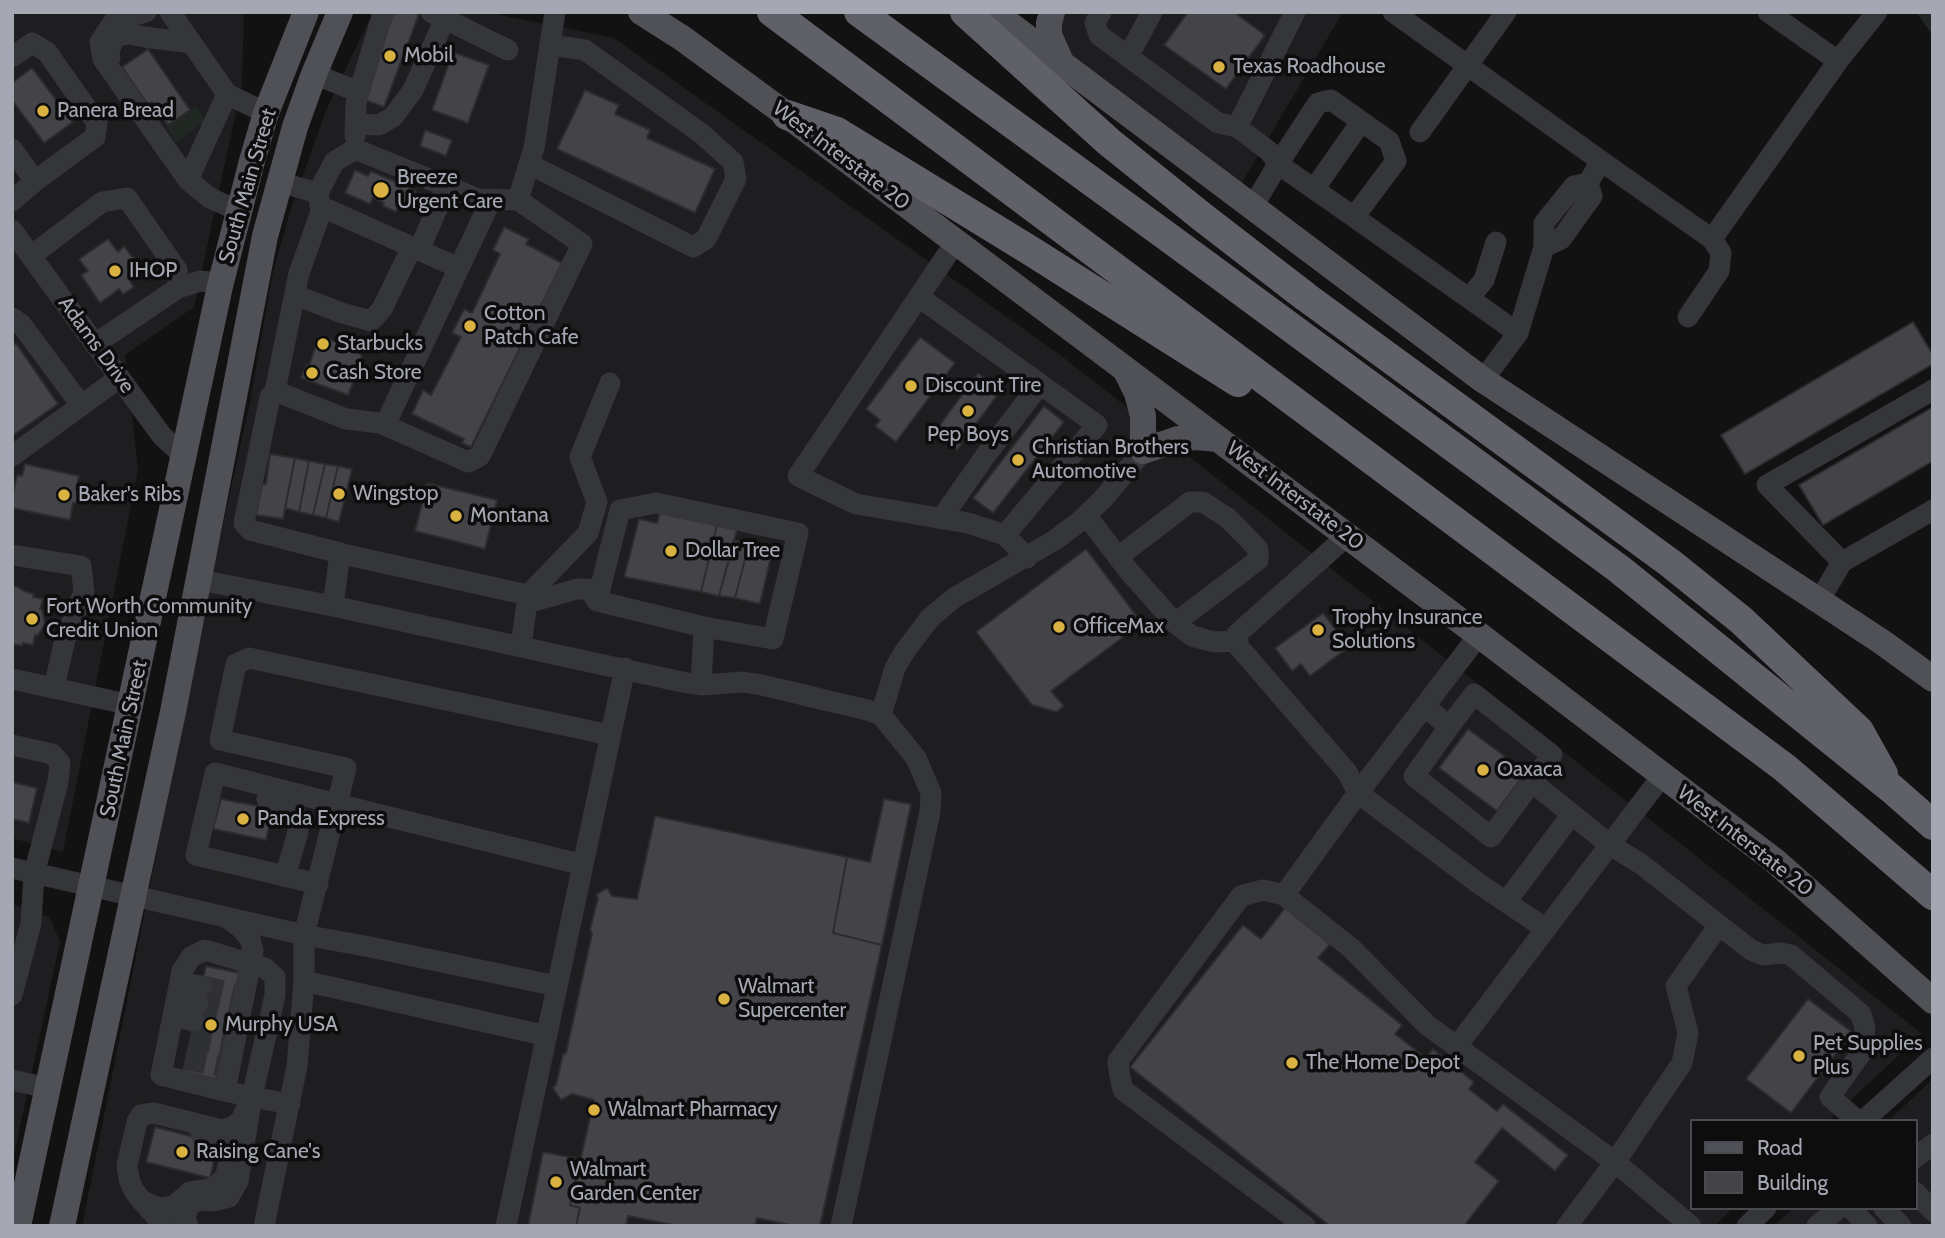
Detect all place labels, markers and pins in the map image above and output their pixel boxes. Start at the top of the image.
place label: Mobil [404,43,453,69]
marker: Mobil [382,48,398,64]
place label: Texas Roadhouse [1233,54,1385,80]
marker: Texas Roadhouse [1211,59,1227,75]
place label: Panera Bread [57,98,174,124]
marker: Panera Bread [35,103,51,119]
place label: Breeze Urgent Care [397,165,503,215]
marker: Breeze Urgent Care [371,180,391,200]
place label: IHOP [129,258,177,284]
marker: IHOP [107,263,123,279]
place label: Cotton Patch Cafe [484,301,579,351]
marker: Cotton Patch Cafe [462,318,478,334]
place label: Starbucks [337,331,423,357]
marker: Starbucks [315,336,331,352]
place label: Cash Store [326,360,421,386]
marker: Cash Store [304,365,320,381]
place label: Discount Tire [925,373,1041,399]
marker: Discount Tire [903,378,919,394]
marker: Pep Boys [960,403,976,419]
place label: Pep Boys [927,422,1009,448]
place label: Christian Brothers Automotive [1032,435,1189,485]
marker: Christian Brothers Automotive [1010,452,1026,468]
place label: Wingstop [353,481,438,507]
place label: Baker's Ribs [78,482,181,508]
marker: Wingstop [331,486,347,502]
marker: Baker's Ribs [56,487,72,503]
place label: Montana [470,503,549,529]
marker: Montana [448,508,464,524]
place label: Dollar Tree [685,538,780,564]
marker: Dollar Tree [663,543,679,559]
place label: Fort Worth Community Credit Union [46,594,252,644]
place label: Trophy Insurance Solutions [1332,605,1482,655]
marker: Fort Worth Community Credit Union [24,611,40,627]
place label: OfficeMax [1073,614,1164,640]
marker: OfficeMax [1051,619,1067,635]
marker: Trophy Insurance Solutions [1310,622,1326,638]
place label: Oaxaca [1497,757,1563,783]
marker: Oaxaca [1475,762,1491,778]
place label: Panda Express [257,806,385,832]
marker: Panda Express [235,811,251,827]
place label: Walmart Supercenter [738,974,846,1024]
marker: Walmart Supercenter [716,991,732,1007]
place label: Murphy USA [225,1012,338,1038]
marker: Murphy USA [203,1017,219,1033]
place label: Pet Supplies Plus [1813,1031,1923,1081]
marker: Pet Supplies Plus [1791,1048,1807,1064]
place label: The Home Depot [1306,1050,1460,1076]
marker: The Home Depot [1284,1055,1300,1071]
place label: Walmart Pharmacy [608,1097,778,1123]
marker: Walmart Pharmacy [586,1102,602,1118]
place label: Raising Cane's [196,1139,320,1165]
marker: Raising Cane's [174,1144,190,1160]
place label: Walmart Garden Center [570,1157,699,1207]
marker: Walmart Garden Center [548,1174,564,1190]

